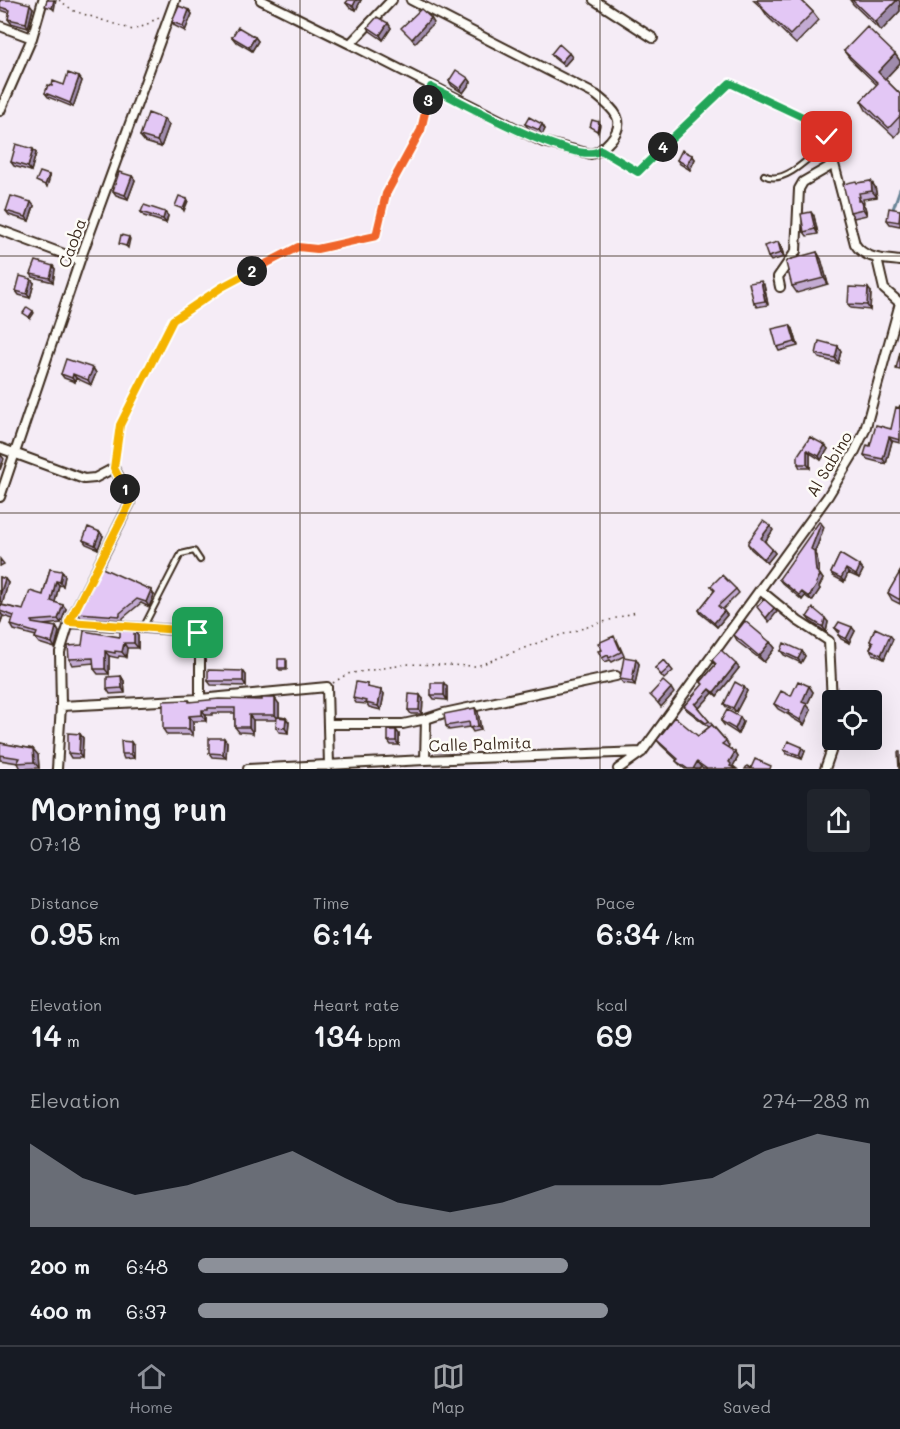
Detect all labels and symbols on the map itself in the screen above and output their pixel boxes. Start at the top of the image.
pin: 3 [413,85,443,115]
pin [801,111,852,162]
pin: 4 [648,132,678,162]
street label: Caoba [53,215,90,270]
pin: 2 [237,256,267,286]
street label: Al Sabino [801,427,856,500]
pin: 1 [110,474,140,504]
pin [172,607,223,658]
street label: Calle Palmita [428,731,532,756]

